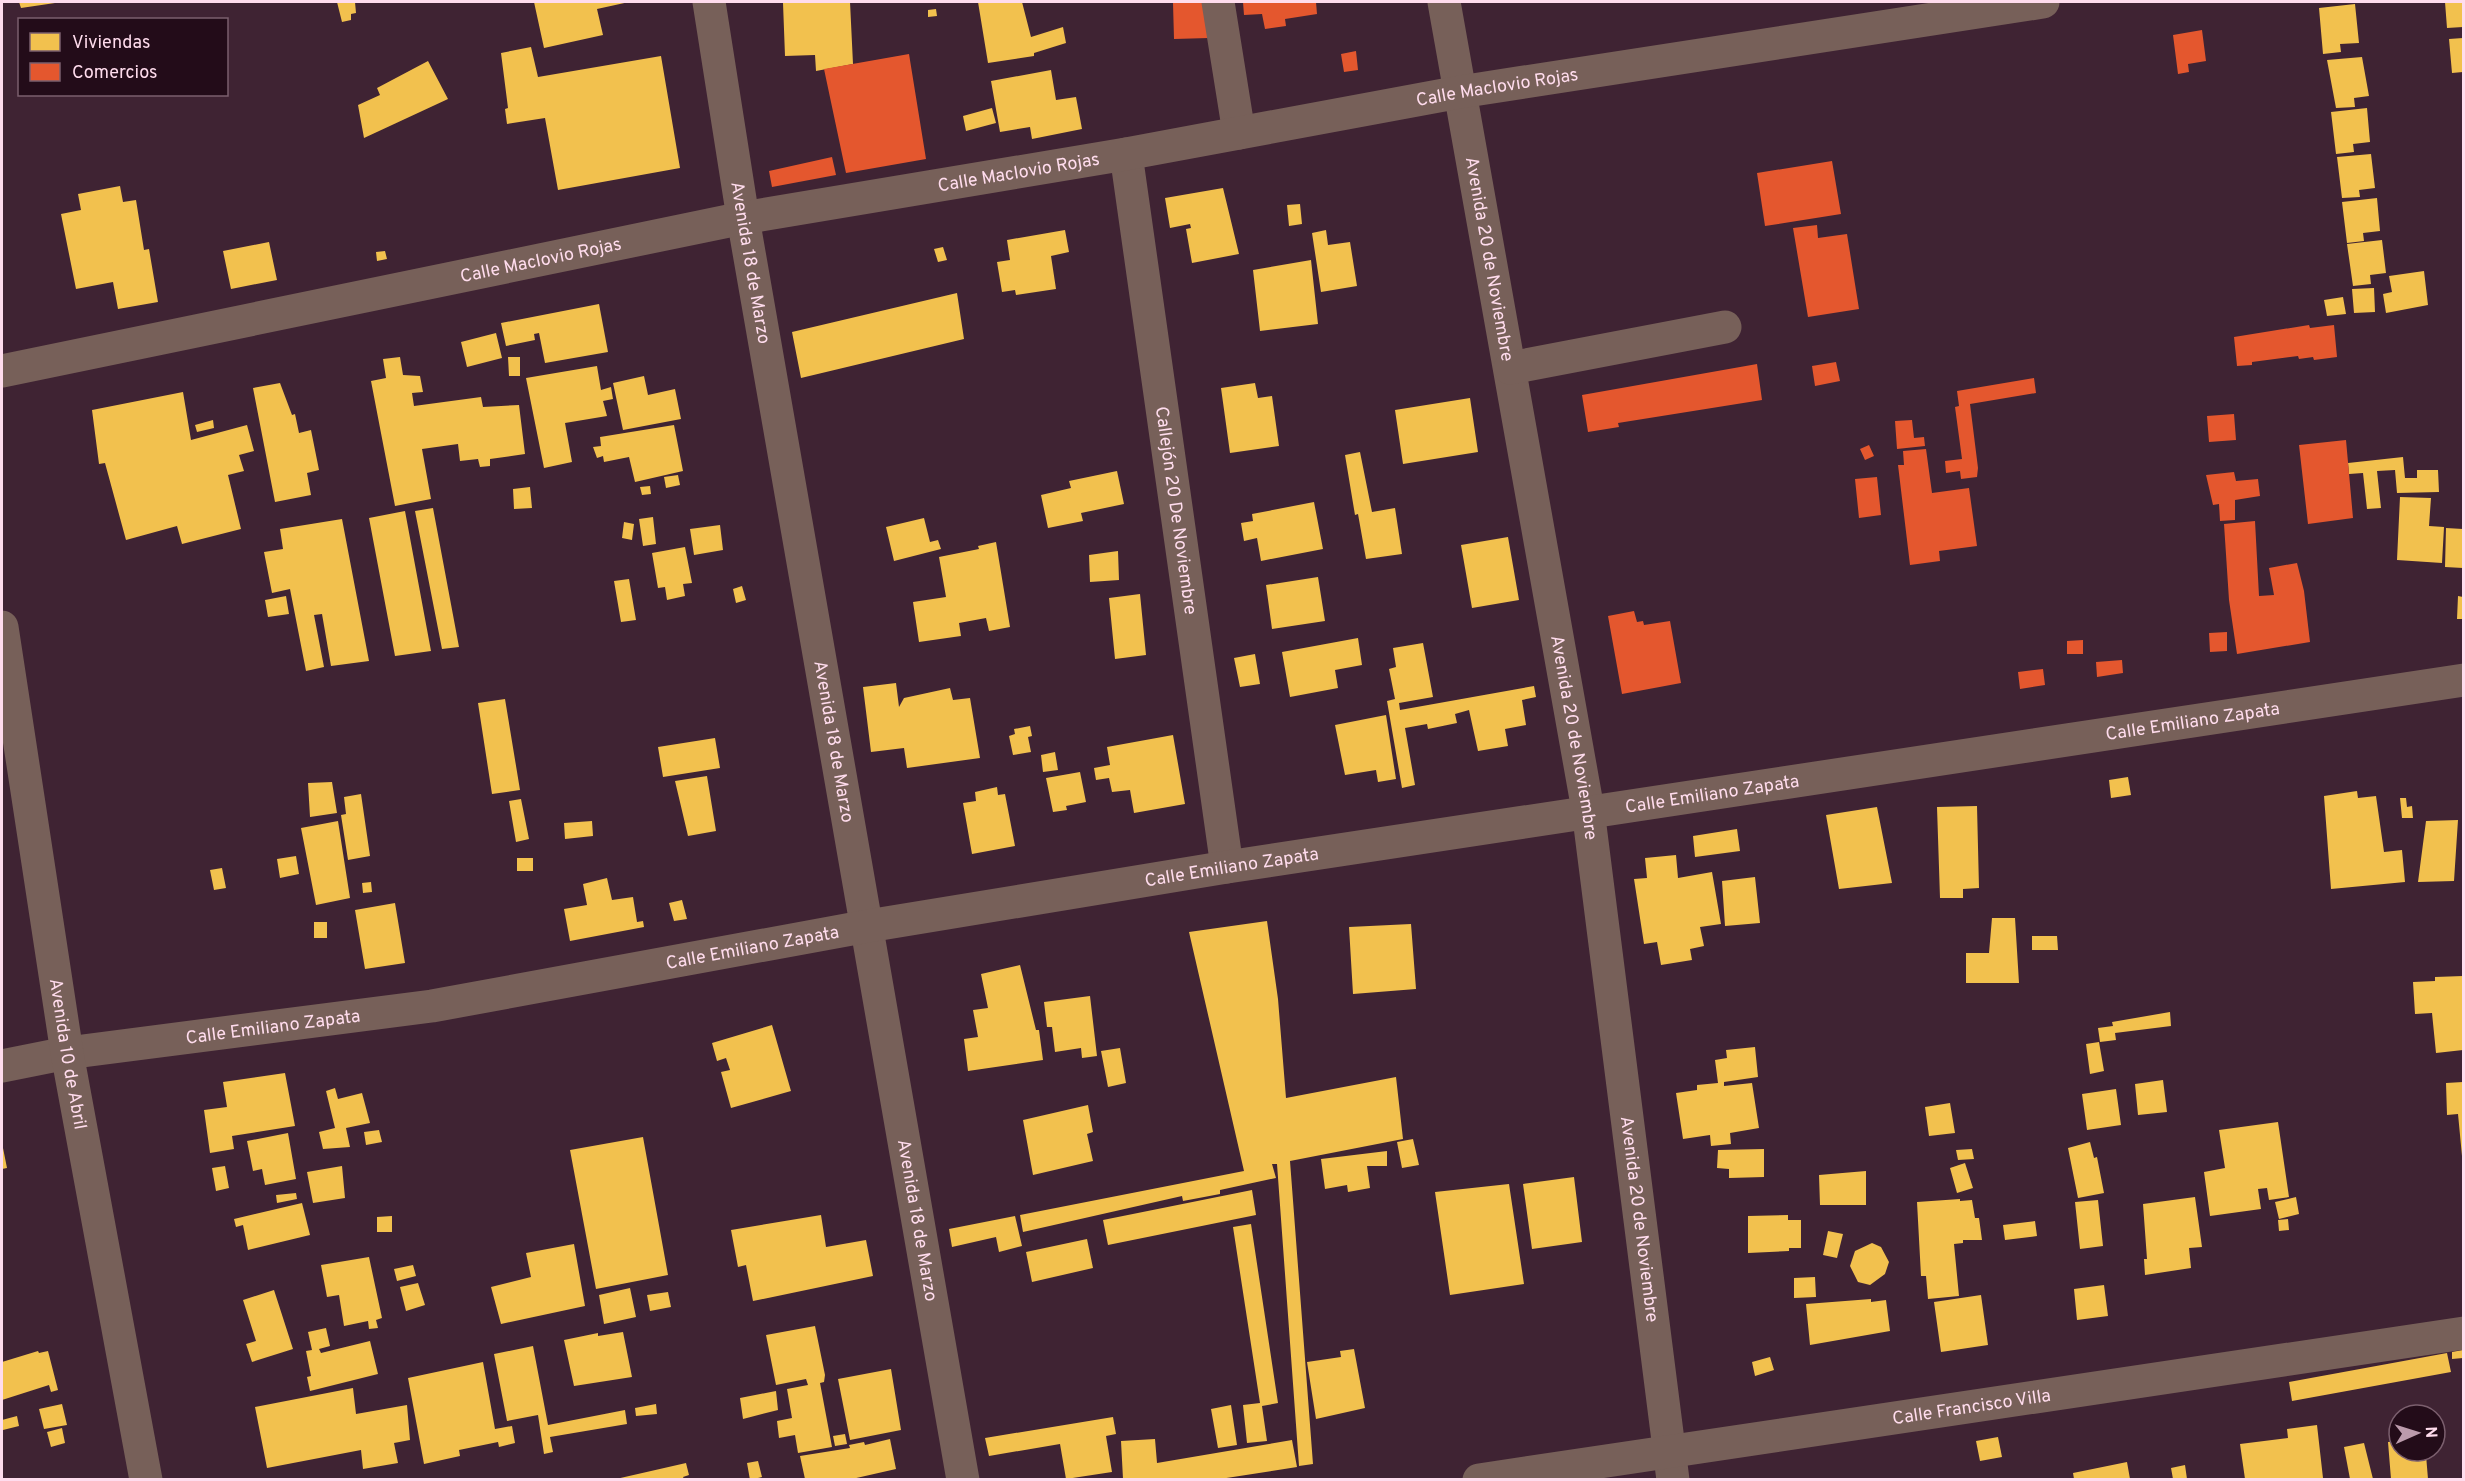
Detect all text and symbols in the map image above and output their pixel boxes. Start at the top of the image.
legend [18,18,228,96]
text: Viviendas [72,32,150,55]
text: Comercios [72,62,158,85]
street label: Calle Maclovio Rojas [1414,64,1580,113]
street label: Calle Maclovio Rojas [936,149,1102,198]
street label: Avenida 20 de Noviembre [1459,155,1518,363]
street label: Avenida 18 de Marzo [724,180,775,346]
street label: Calle Maclovio Rojas [458,233,624,289]
street label: Callejón 20 De Noviembre [1149,405,1201,616]
street label: Avenida 20 de Noviembre [1544,633,1602,842]
street label: Avenida 18 de Marzo [807,659,858,825]
street label: Calle Emiliano Zapata [2104,698,2282,747]
street label: Calle Emiliano Zapata [1624,771,1801,820]
street label: Calle Emiliano Zapata [1143,843,1320,893]
street label: Calle Emiliano Zapata [664,922,841,976]
street label: Avenida 10 de Abril [43,977,91,1132]
street label: Calle Emiliano Zapata [185,1005,362,1051]
street label: Avenida 20 de Noviembre [1614,1115,1663,1324]
street label: Avenida 18 de Marzo [891,1138,942,1303]
street label: Calle Francisco Villa [1891,1385,2053,1431]
north arrow [2387,1403,2447,1463]
text: N [2420,1426,2440,1439]

